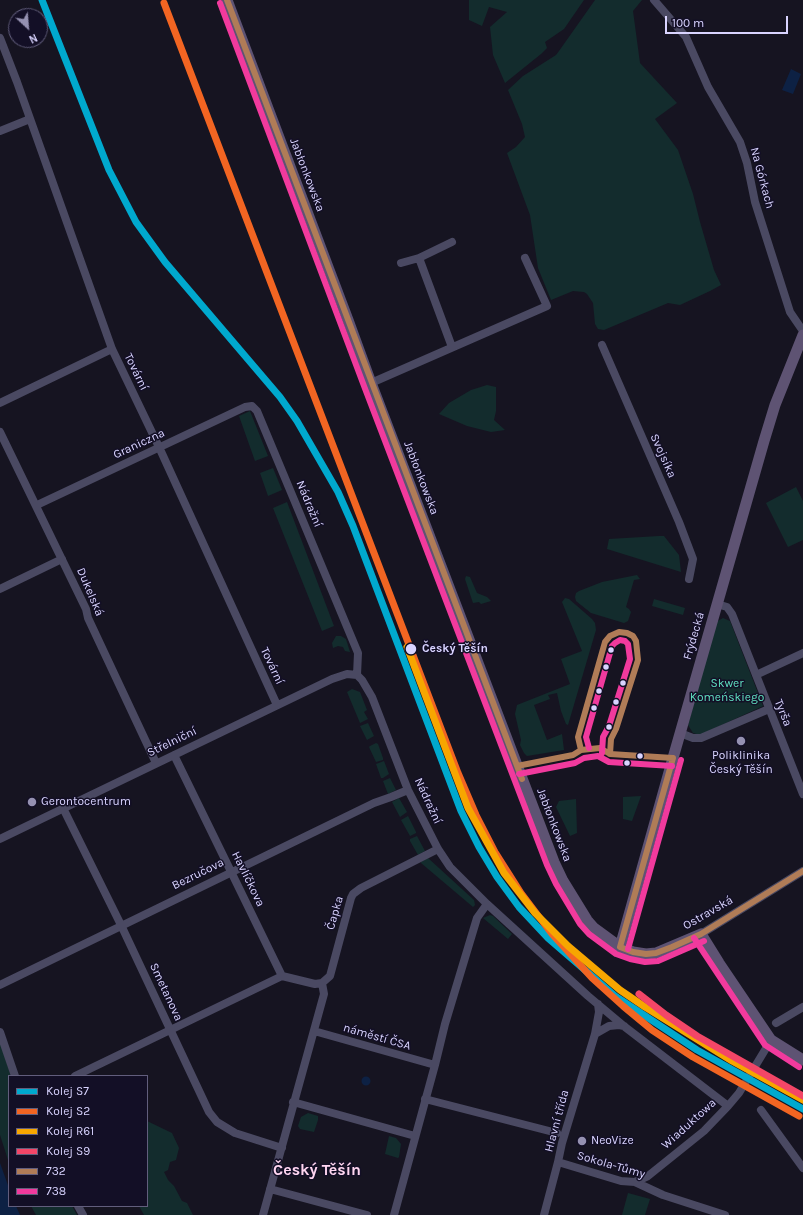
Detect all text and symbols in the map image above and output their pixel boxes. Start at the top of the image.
north arrow [8,8,48,48]
scale bar [667,8,790,34]
text: 100 m [672,16,704,30]
text: N [27,31,39,46]
street label: Jabłonkowska [286,136,328,214]
street label: Na Górkach [747,146,777,210]
street label: Tovární [121,351,151,393]
street label: Graniczna [111,426,167,462]
street label: Svojsíka [647,432,679,480]
street label: Jabłonkowska [400,439,442,517]
street label: Nádražní [293,478,325,530]
street label: Dukelská [73,566,107,618]
street label: Frýdecká [680,610,708,662]
marker: Český Těšín [404,642,418,656]
place label: Český Těšín [422,642,488,656]
street label: Tovární [257,645,287,687]
unlabelled marker [606,645,616,655]
unlabelled marker [601,662,611,672]
park label: Skwer Komeńskiego [690,677,764,705]
unlabelled marker [618,678,628,688]
unlabelled marker [594,686,604,696]
unlabelled marker [611,697,621,707]
street label: Tyrša [771,697,795,729]
unlabelled marker [589,703,599,713]
unlabelled marker [604,722,614,732]
street label: Střelniční [145,724,199,760]
marker: Poliklinika Český Těšín [735,735,747,747]
place label: Poliklinika Český Těšín [709,749,773,777]
unlabelled marker [635,751,645,761]
unlabelled marker [622,758,632,768]
street label: Nádražní [411,776,445,826]
street label: Jabłonkowska [533,786,575,864]
place label: Gerontocentrum [41,795,131,809]
marker: Gerontocentrum [26,796,38,808]
street label: Havlíčkova [228,849,268,909]
street label: Bezručova [170,855,226,893]
street label: Ostravská [680,893,736,933]
street label: Čapka [323,895,347,931]
street label: Smetanova [146,961,186,1023]
street label: náměstí ČSA [341,1020,413,1054]
legend [8,1075,148,1207]
text: Kolej S7 [46,1084,89,1098]
street label: Hlavní třída [542,1088,572,1154]
street label: Wiaduktowa [659,1096,719,1152]
text: Kolej S2 [46,1104,90,1118]
text: Kolej R61 [46,1124,94,1138]
place label: NeoVize [591,1134,634,1148]
marker: NeoVize [576,1135,588,1147]
text: Kolej S9 [46,1144,90,1158]
street label: Sokola-Tůmy [575,1148,647,1182]
district label: Český Těšín [273,1160,361,1180]
text: 732 [46,1164,66,1178]
text: 738 [46,1184,66,1198]

